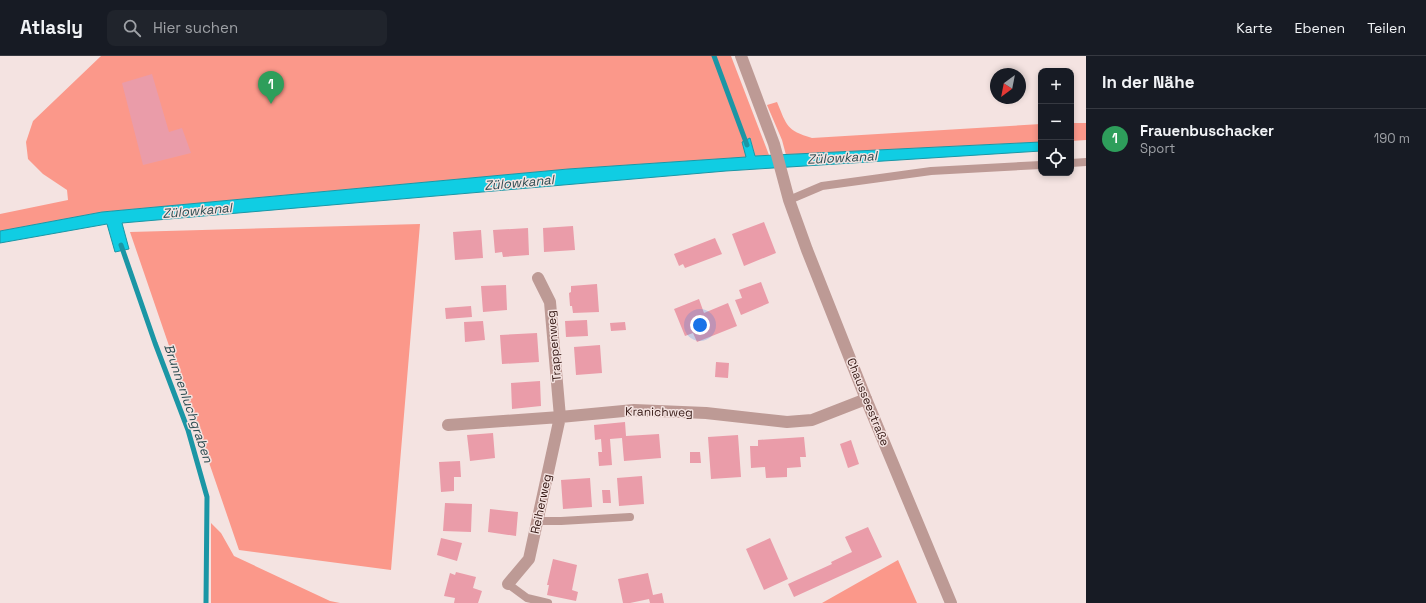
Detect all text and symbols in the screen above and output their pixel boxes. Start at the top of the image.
search box [107,10,387,46]
text: Atlasly [20,15,83,40]
icon: search [121,17,143,39]
text: Hier suchen [153,18,238,37]
text: Karte [1236,19,1273,37]
text: Ebenen [1295,19,1345,37]
text: Teilen [1367,19,1406,37]
north arrow [990,68,1026,104]
map controls [1038,68,1074,176]
button: + [1038,68,1074,104]
pin: 1 [258,71,284,104]
text: In der Nähe [1102,71,1194,93]
button: − [1038,104,1074,140]
text: Frauenbuschacker [1140,121,1274,140]
text: 1 [1112,130,1118,147]
text: 190 m [1374,130,1410,147]
button: locate [1038,140,1074,176]
text: Sport [1140,140,1175,157]
water label: Zülowkanal [807,147,879,168]
water label: Zülowkanal [484,171,556,194]
water label: Zülowkanal [162,199,234,222]
street label: Trappenweg [543,310,565,382]
your location [690,315,710,335]
water label: Brunnenluchgraben [160,342,217,466]
street label: Chausseestraße [843,356,893,448]
street label: Kranichweg [625,403,693,421]
street label: Reiherweg [527,473,555,535]

